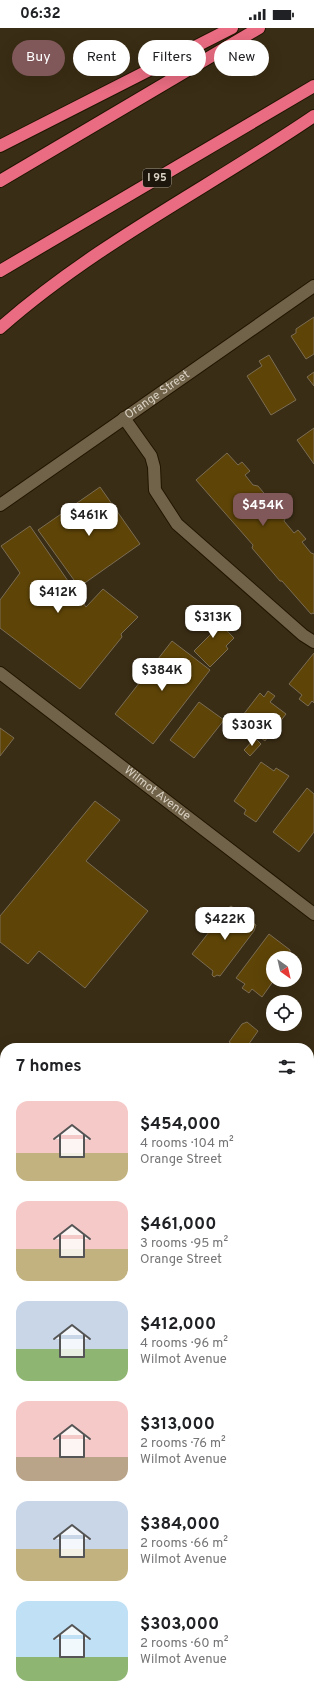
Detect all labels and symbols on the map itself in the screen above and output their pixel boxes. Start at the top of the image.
road number: I 95 [143,169,171,187]
street label: Orange Street [122,367,193,423]
pin: $454K [235,493,291,527]
pin: $461K [61,503,117,537]
pin: $412K [30,580,86,614]
pin: $313K [185,605,241,639]
pin: $384K [134,658,190,692]
pin: $303K [224,713,280,747]
street label: Wilmot Avenue [120,763,194,824]
pin: $422K [197,907,253,941]
north arrow [266,951,302,987]

